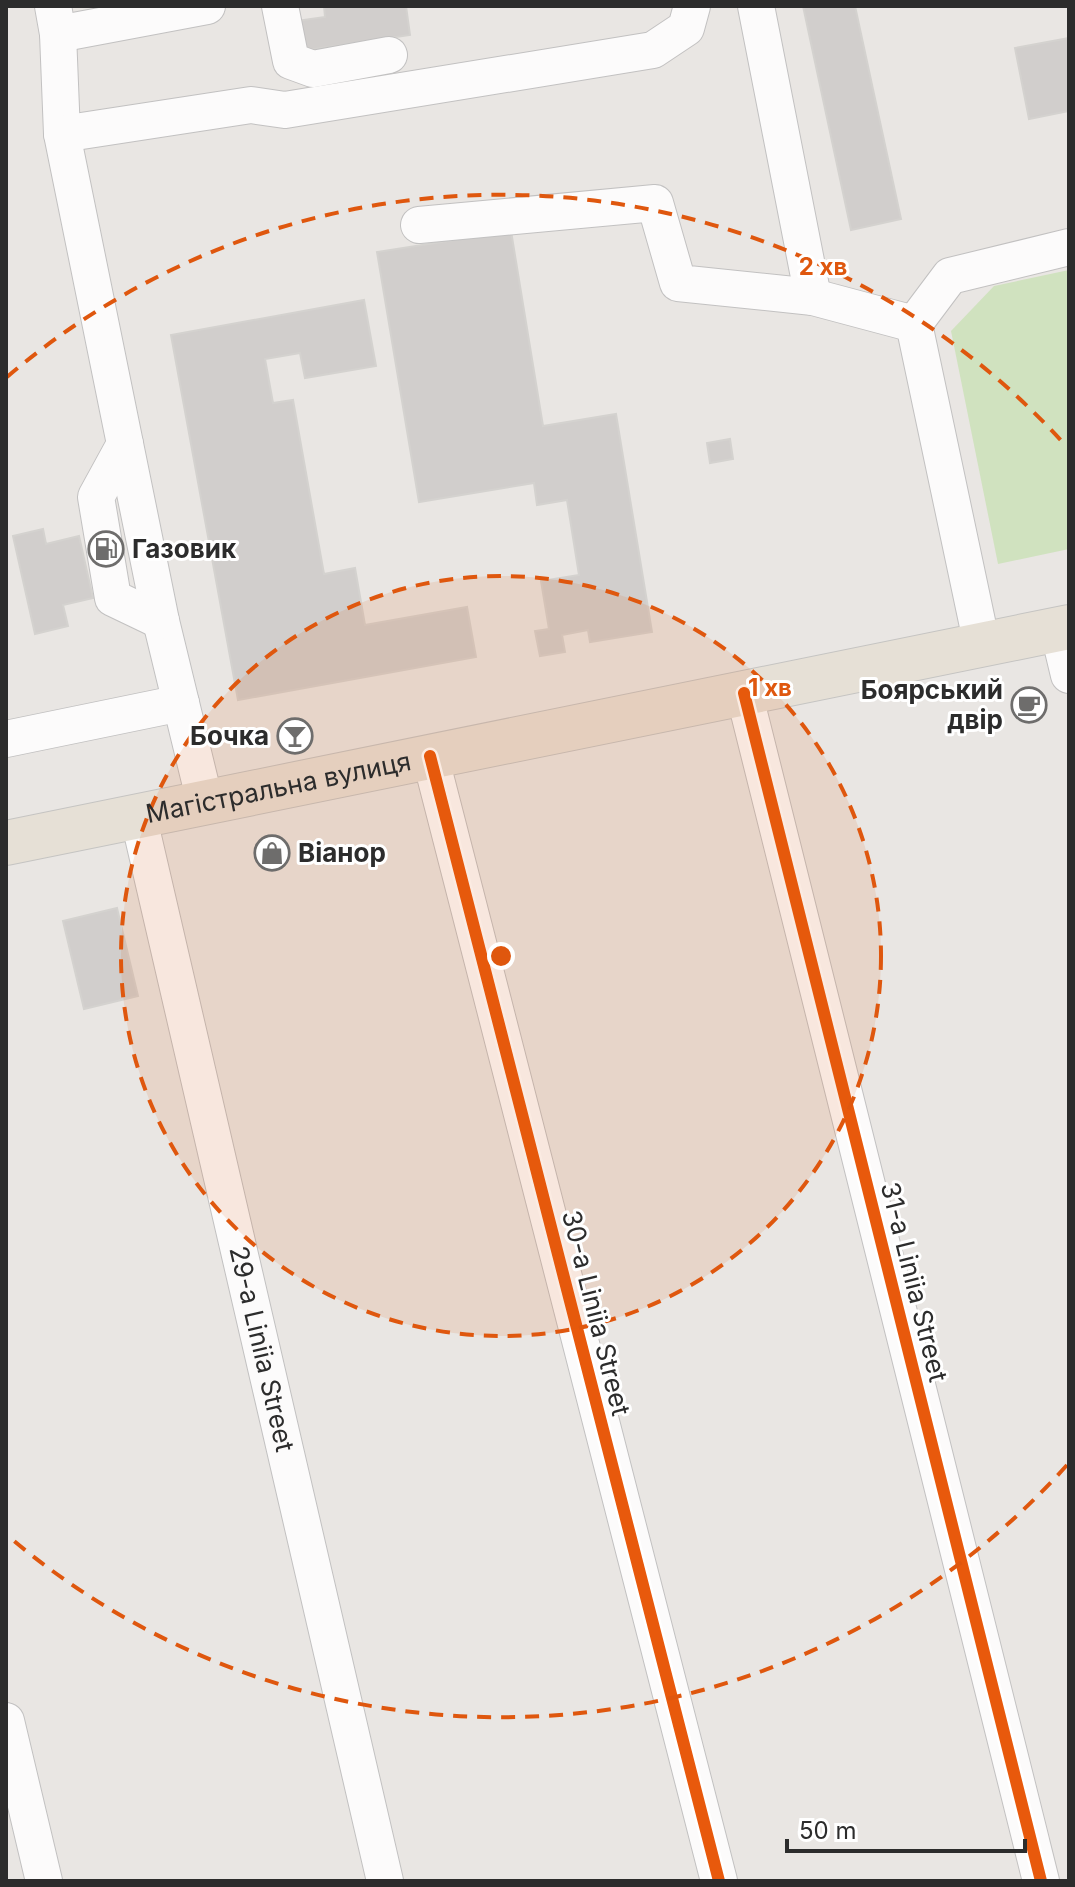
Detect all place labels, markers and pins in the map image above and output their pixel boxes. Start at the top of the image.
fuel station icon: Газовик [87,530,125,568]
place label: Газовик [132,533,237,564]
place label: Боярський двір [861,674,1003,735]
cafe icon: Боярський двір [1010,686,1048,724]
bar icon: Бочка [276,717,314,755]
place label: Бочка [190,720,269,751]
shop icon: Віанор [253,834,291,872]
place label: Віанор [298,837,386,868]
centre of rings [487,942,515,970]

